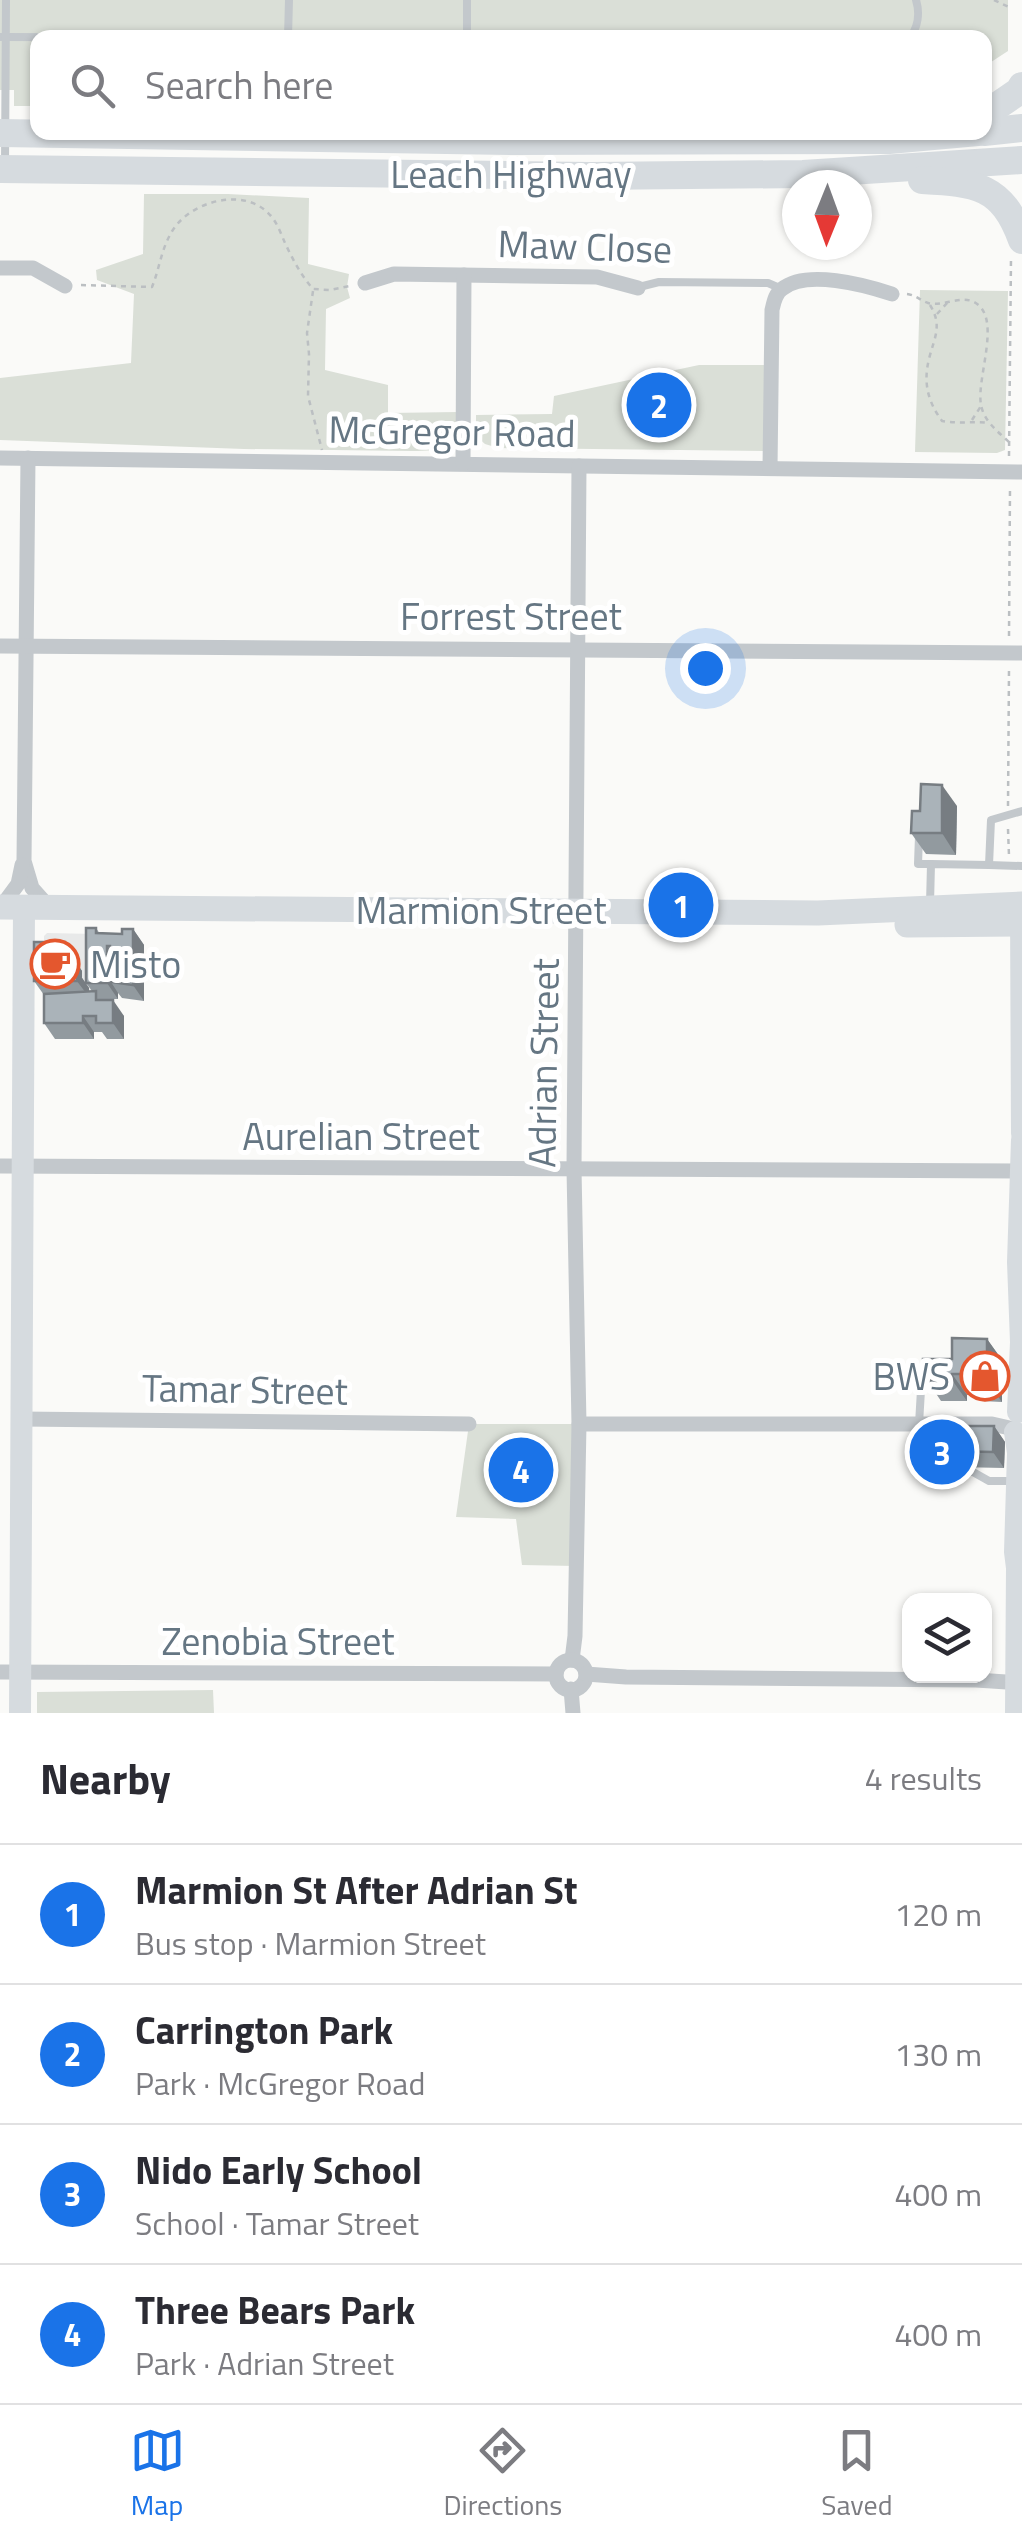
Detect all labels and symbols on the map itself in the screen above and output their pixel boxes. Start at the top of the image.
street label: Leach Highway [390,145,632,203]
north arrow [782,170,872,260]
street label: Maw Close [497,214,673,278]
pin: 2 [626,368,692,442]
street label: McGregor Road [328,400,576,462]
street label: Forrest Street [400,587,622,645]
your location [680,643,731,694]
pin: 1 [648,868,714,942]
street label: Marmion Street [356,881,607,939]
place label: Misto [90,935,181,993]
cafe icon: Misto [29,938,81,990]
street label: Adrian Street [512,958,574,1168]
street label: Aurelian Street [242,1107,480,1165]
place label: BWS [872,1347,950,1405]
shop icon: BWS [959,1350,1011,1402]
street label: Tamar Street [142,1358,348,1420]
pin: 3 [910,1414,974,1490]
pin: 4 [488,1432,554,1508]
street label: Zenobia Street [161,1612,395,1670]

